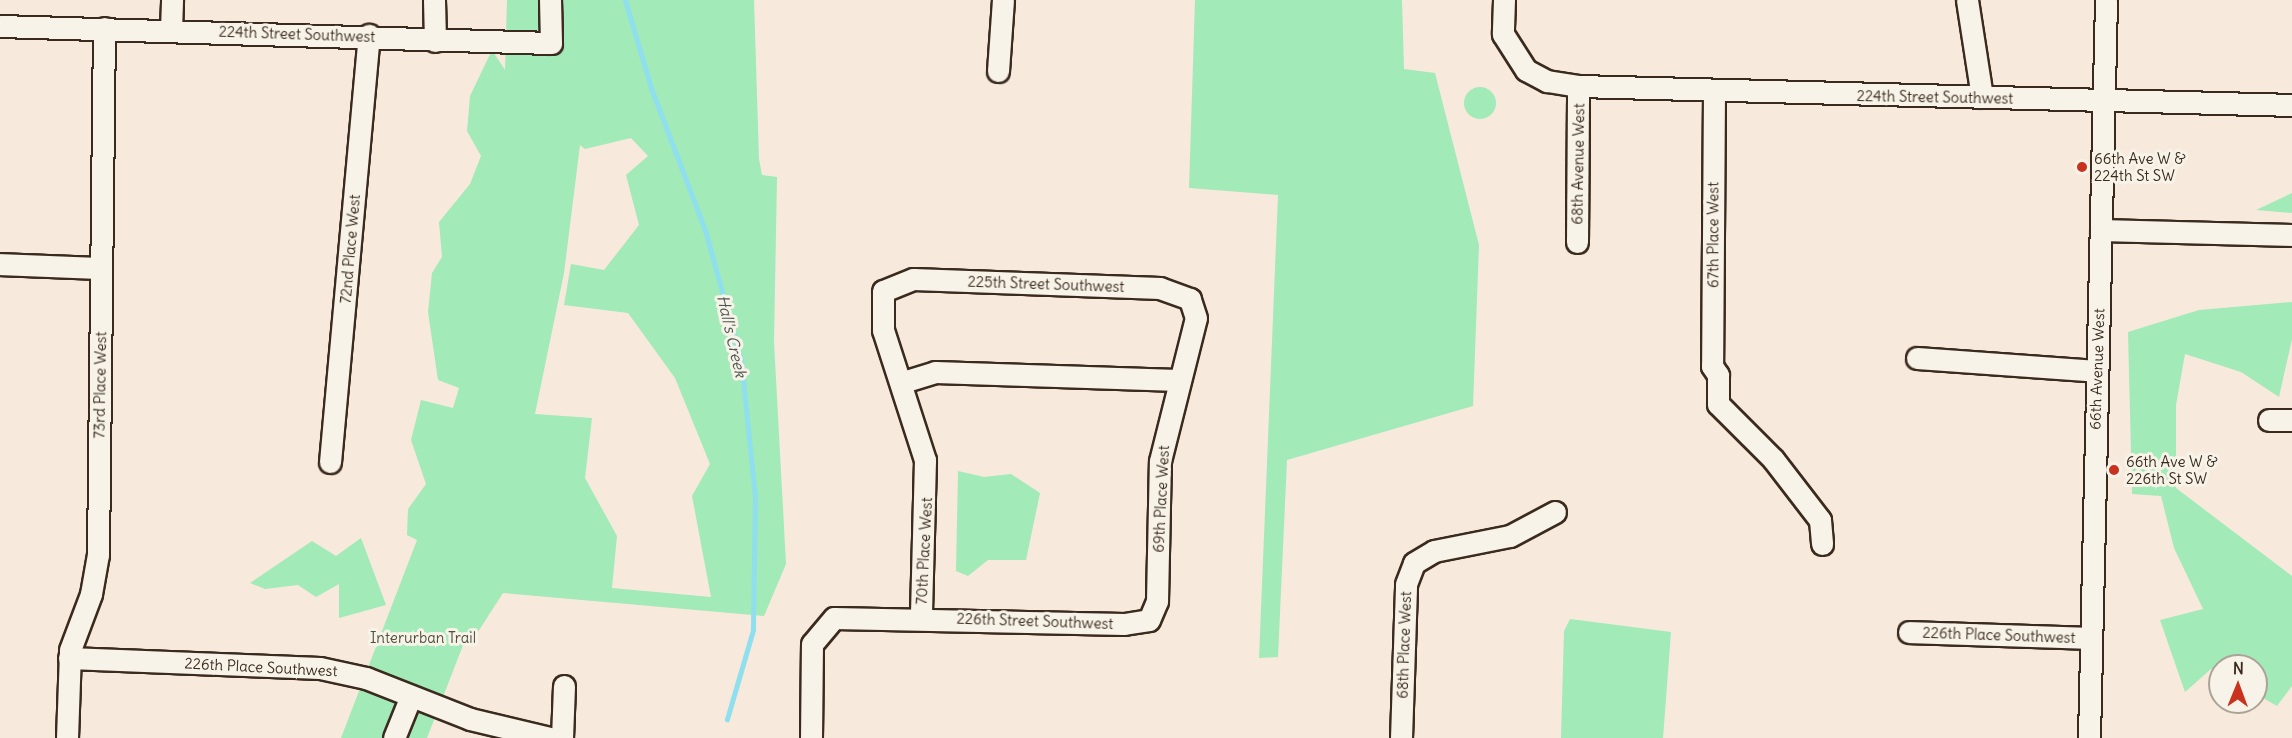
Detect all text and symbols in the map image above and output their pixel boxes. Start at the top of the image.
street label: 224th Street Southwest [218,22,376,46]
street label: 224th Street Southwest [1857,87,2013,107]
street label: 68th Avenue West [1568,103,1588,225]
place label: 66th Ave W & 224th St SW [2094,149,2186,184]
marker: 66th Ave W & 224th St SW [2075,160,2089,174]
street label: 67th Place West [1704,182,1722,288]
street label: 72nd Place West [336,194,364,304]
street label: 225th Street Southwest [967,272,1125,296]
water label: Hall's Creek [713,293,751,379]
street label: 66th Avenue West [2086,308,2108,430]
street label: 73rd Place West [90,331,110,439]
street label: 69th Place West [1149,445,1173,553]
place label: 66th Ave W & 226th St SW [2126,452,2218,487]
marker: 66th Ave W & 226th St SW [2107,463,2121,477]
street label: 70th Place West [912,497,936,605]
street label: 68th Place West [1393,591,1415,699]
street label: 226th Street Southwest [956,609,1114,633]
street label: 226th Place Southwest [1922,623,2076,647]
park label: Interurban Trail [370,629,476,647]
street label: 226th Place Southwest [184,654,338,680]
north arrow [2208,654,2268,714]
text: N [2233,658,2244,678]

